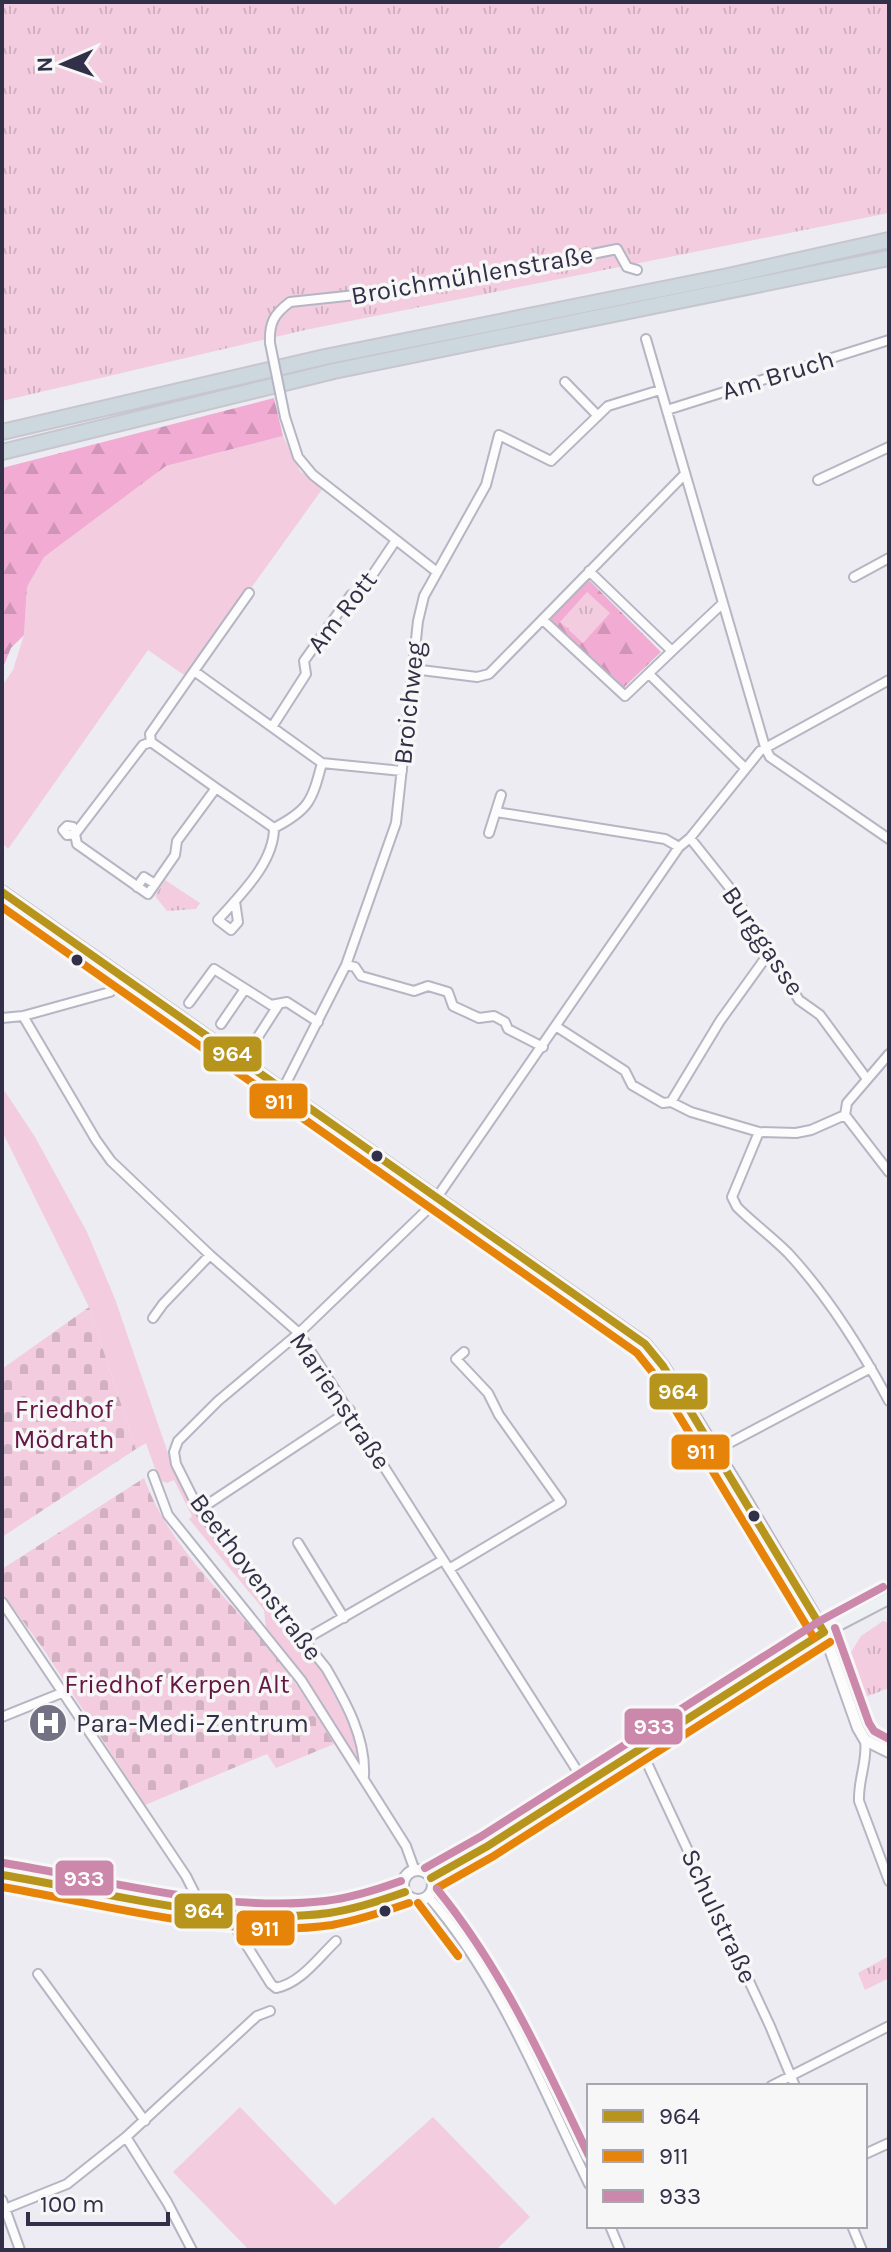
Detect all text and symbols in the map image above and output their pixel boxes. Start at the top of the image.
north arrow [24,24,104,104]
text: N [32,56,58,73]
street label: Broichmühlenstraße [349,238,595,312]
street label: Am Bruch [718,343,838,407]
street label: Am Rott [301,565,384,659]
street label: Broichweg [387,640,431,766]
street label: Burggasse [715,880,811,1002]
unlabelled marker [69,952,85,968]
line badge: 964 [202,1035,263,1073]
text: 964 [212,1041,252,1067]
line badge: 911 [248,1082,309,1120]
text: 911 [264,1089,294,1115]
unlabelled marker [369,1148,385,1164]
street label: Marienstraße [283,1326,397,1476]
line badge: 964 [648,1372,709,1411]
text: 964 [658,1379,698,1405]
park label: Friedhof Mödrath [14,1394,114,1455]
line badge: 911 [670,1433,731,1471]
text: 911 [686,1439,716,1465]
street label: Beethovenstraße [183,1487,329,1667]
unlabelled marker [746,1508,762,1524]
park label: Friedhof Kerpen Alt [64,1669,290,1700]
hospital icon: Para-Medi-Zentrum [27,1702,69,1744]
line badge: 933 [623,1707,684,1746]
place label: Para-Medi-Zentrum [76,1708,309,1739]
text: 933 [634,1714,674,1740]
street label: Schulstraße [674,1844,764,1988]
line badge: 933 [54,1859,115,1897]
text: 933 [64,1866,104,1892]
line badge: 964 [173,1892,234,1930]
text: 964 [184,1898,224,1924]
unlabelled marker [377,1903,393,1919]
line badge: 911 [235,1909,296,1947]
text: 911 [250,1916,280,1942]
legend [587,2084,867,2228]
text: 964 [659,2102,700,2130]
text: 911 [659,2142,689,2170]
scale bar [28,2176,168,2226]
text: 933 [659,2182,701,2210]
text: 100 m [40,2190,105,2218]

